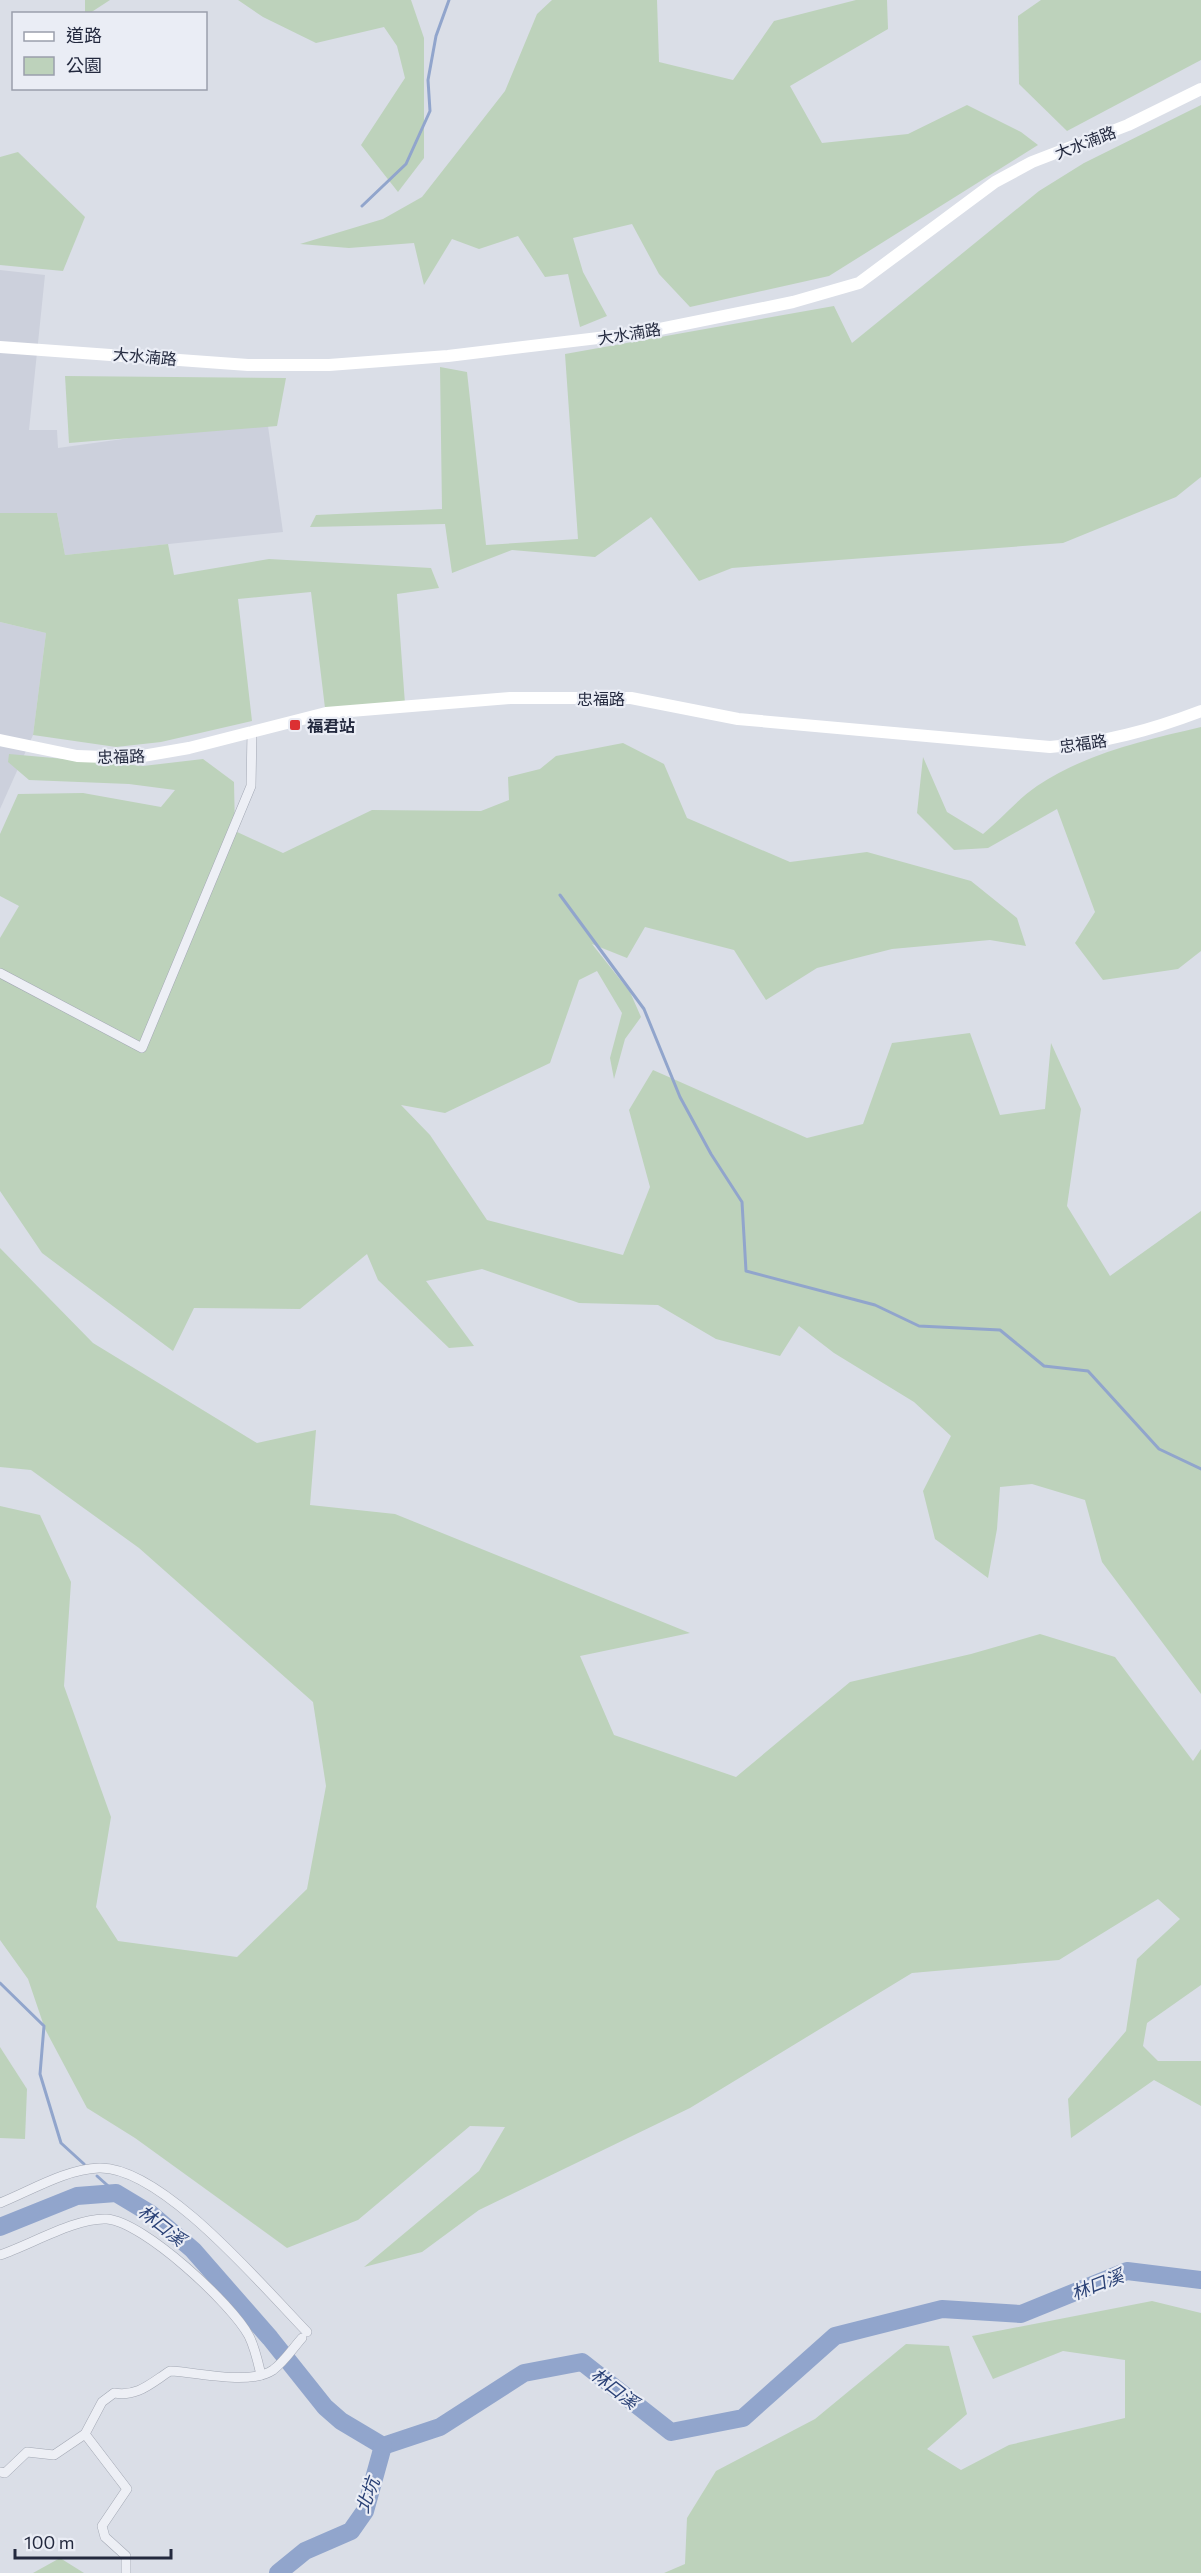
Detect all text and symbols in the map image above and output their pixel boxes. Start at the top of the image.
legend [12,12,207,90]
text: 道路 [66,24,102,46]
text: 公園 [66,54,102,76]
street label: 大水湳路 [1052,122,1118,162]
street label: 大水湳路 [596,319,662,347]
street label: 大水湳路 [112,344,178,368]
street label: 忠福路 [577,689,625,708]
place label: 福君站 [307,716,355,735]
marker: 福君站 [288,718,302,732]
street label: 忠福路 [1058,730,1108,756]
street label: 忠福路 [97,746,145,766]
water label: 林口溪 [134,2200,192,2252]
water label: 林口溪 [1068,2263,1129,2304]
water label: 林口溪 [587,2363,645,2415]
water label: 北坑 [351,2472,385,2516]
scale bar [15,2522,171,2560]
text: 100 m [24,2531,74,2553]

